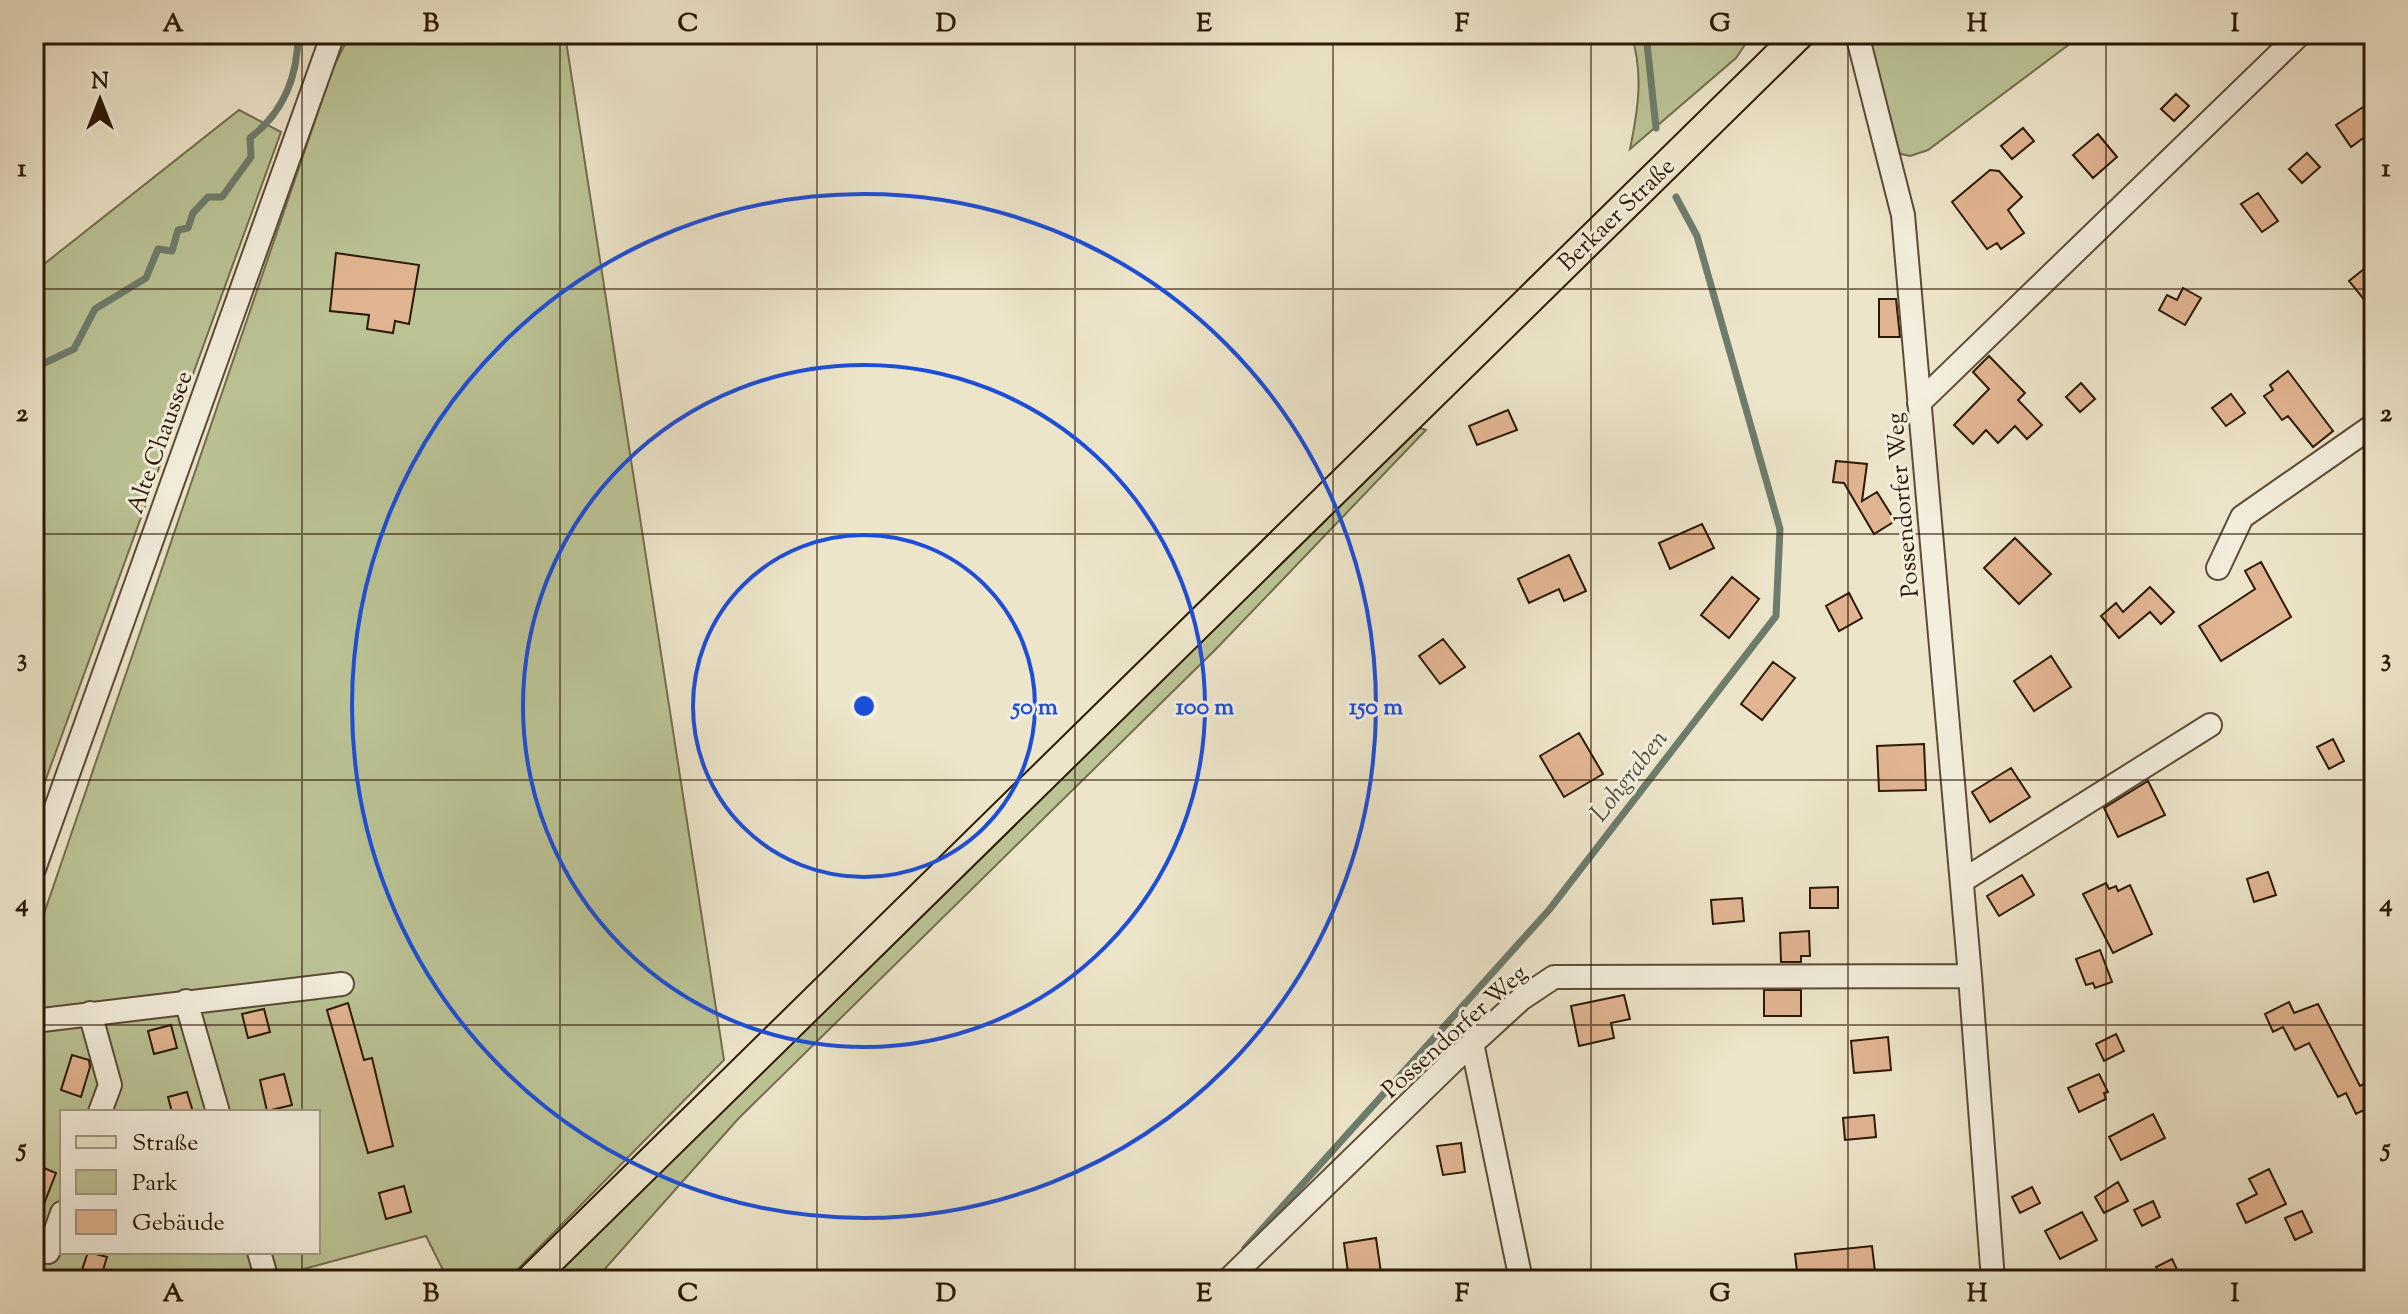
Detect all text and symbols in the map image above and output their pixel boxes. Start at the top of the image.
text: A [162,6,184,43]
text: B [423,6,440,43]
text: C [678,6,698,43]
text: D [936,6,956,43]
text: E [1196,6,1212,43]
text: F [1455,6,1470,43]
text: G [1709,6,1731,43]
text: H [1967,6,1988,43]
text: I [2231,6,2240,43]
north arrow [60,60,140,140]
text: N [91,67,109,99]
text: 1 [18,151,27,188]
street label: Berkaer Straße [1551,151,1683,280]
text: 1 [2382,151,2391,188]
street label: Alte Chaussee [119,367,202,519]
text: 2 [16,396,29,433]
text: 2 [2380,396,2393,433]
street label: Possendorfer Weg [1879,411,1929,599]
text: 3 [17,641,27,678]
text: 3 [2381,641,2391,678]
text: 50 m [1010,691,1058,725]
text: 100 m [1176,691,1234,725]
text: 150 m [1349,691,1403,725]
centre of rings [850,692,878,720]
water label: Lohgraben [1582,722,1678,831]
text: 4 [14,886,29,923]
text: 4 [2378,886,2393,923]
street label: Possendorfer Weg [1375,958,1536,1107]
legend [60,1110,320,1254]
text: Straße [132,1127,198,1161]
text: 5 [16,1131,27,1168]
text: 5 [2380,1131,2391,1168]
text: Park [132,1167,178,1201]
text: Gebäude [132,1207,225,1241]
text: A [162,1276,184,1313]
text: B [423,1276,440,1313]
text: C [678,1276,698,1313]
text: D [936,1276,956,1313]
text: E [1196,1276,1212,1313]
text: F [1455,1276,1470,1313]
text: G [1709,1276,1731,1313]
text: H [1967,1276,1988,1313]
text: I [2231,1276,2240,1313]

